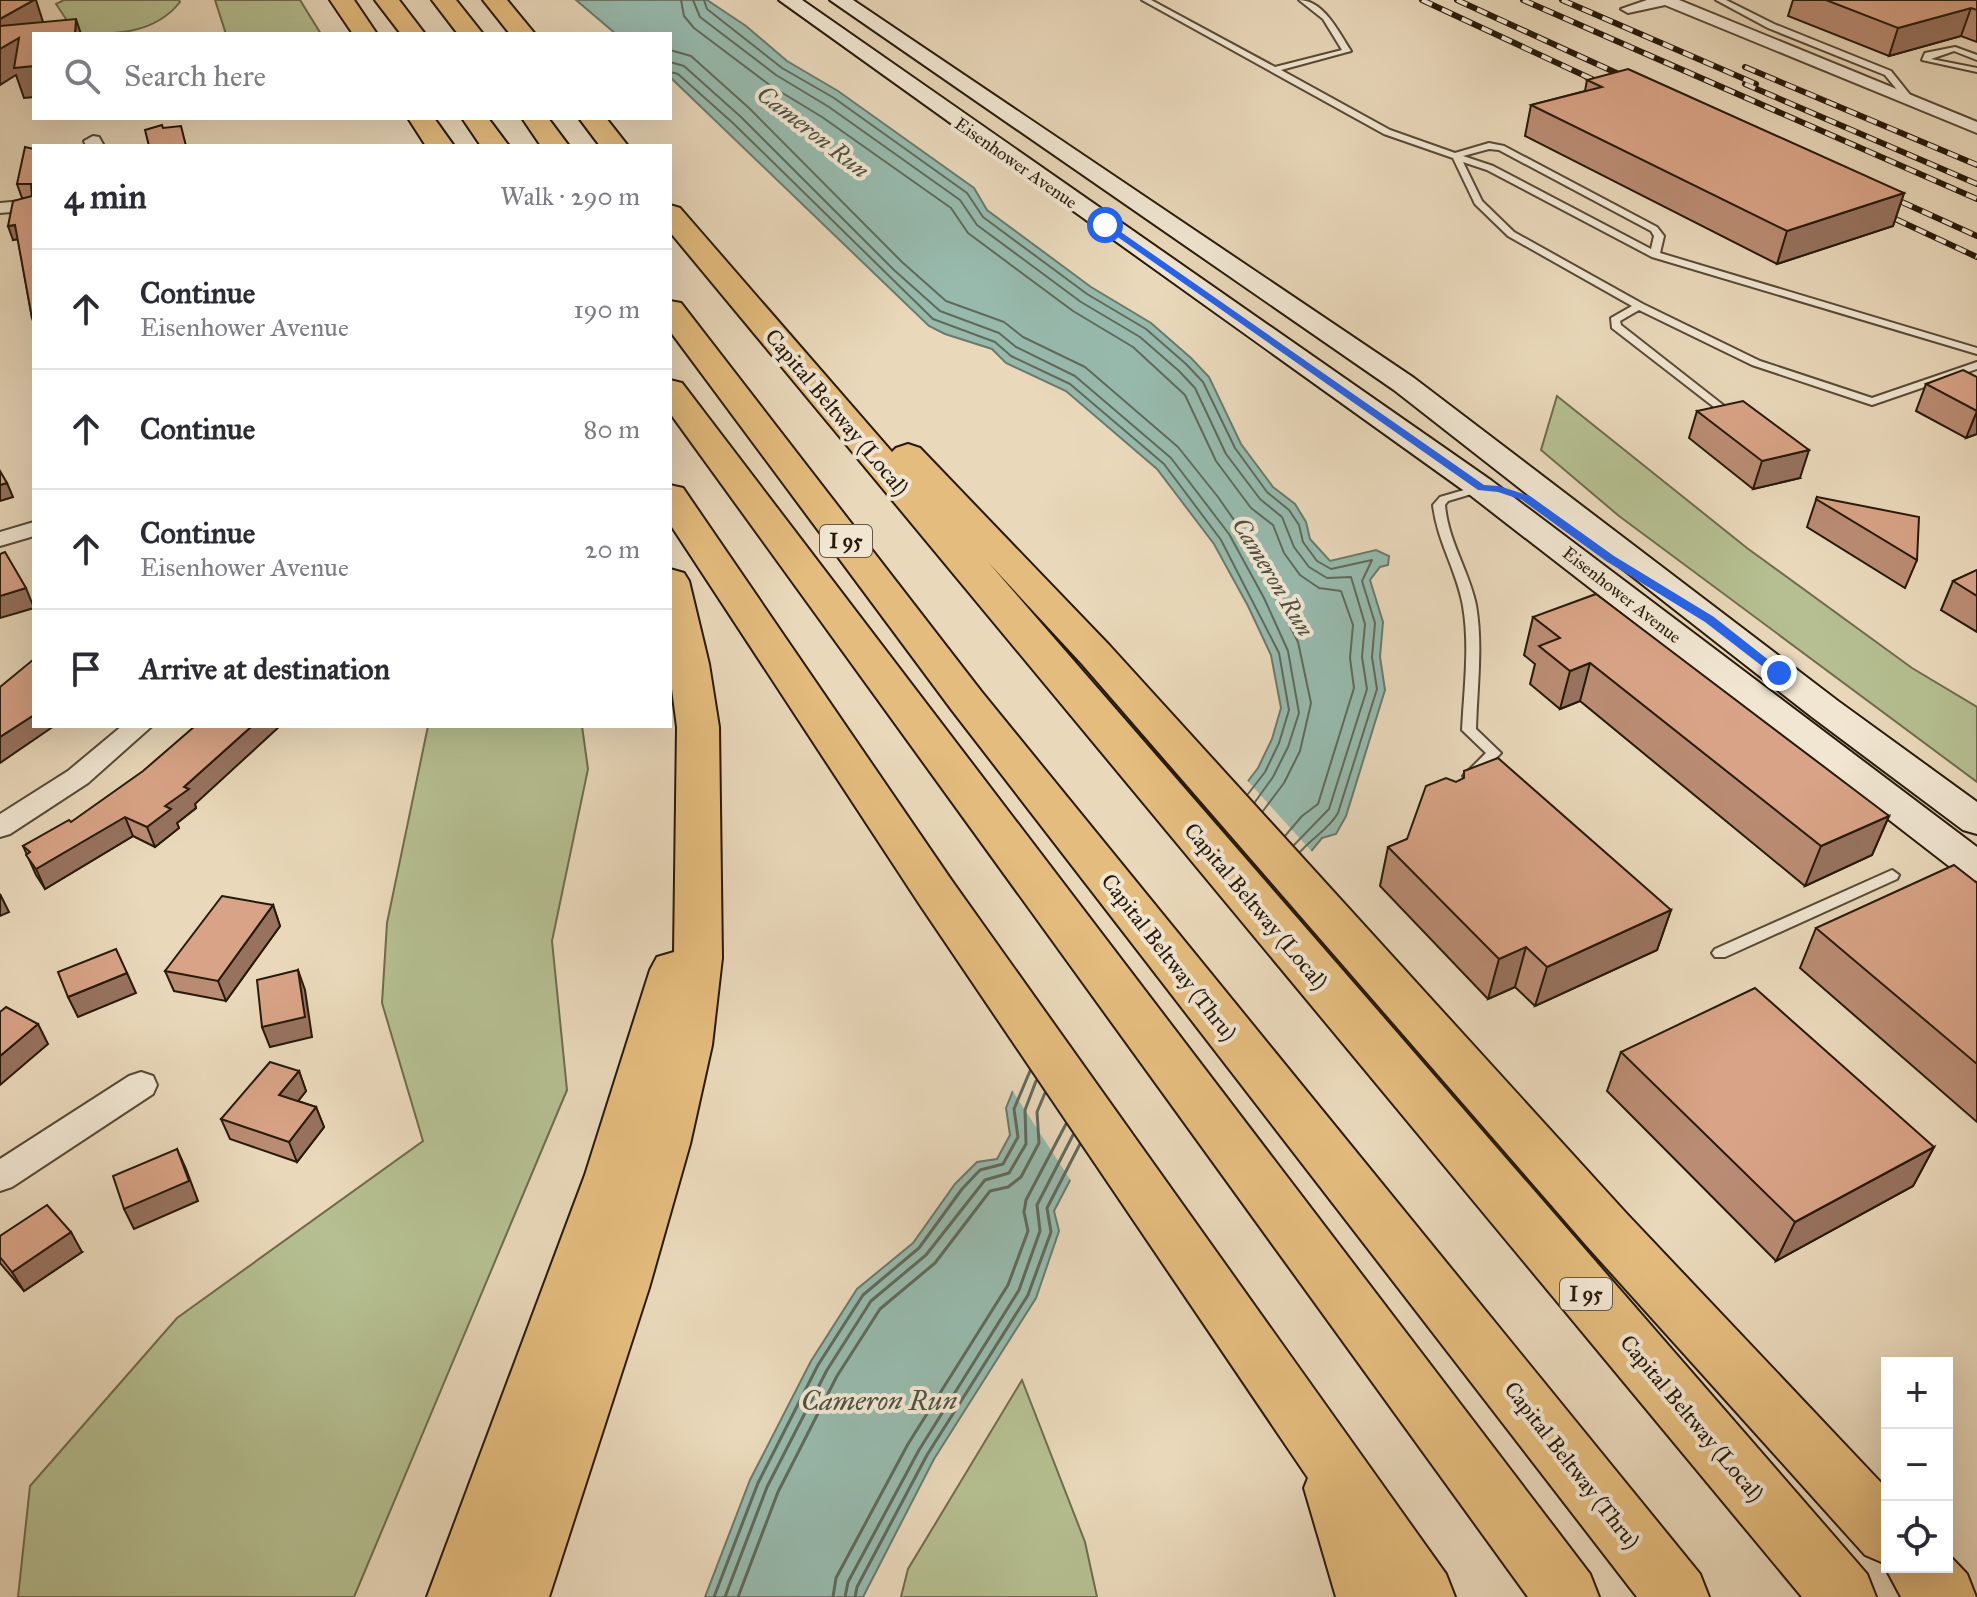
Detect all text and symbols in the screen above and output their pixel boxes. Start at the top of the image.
search box [32,32,672,120]
icon: search [60,54,104,98]
text: Search here [124,58,266,94]
water label: Cameron Run [751,79,875,185]
street label: Eisenhower Avenue [951,113,1081,213]
text: 4 min [64,176,147,217]
text: Walk · 290 m [500,180,640,212]
route start [1087,207,1123,243]
text: Continue [140,275,255,311]
icon: ahead [64,287,108,331]
text: 190 m [573,293,640,325]
text: Eisenhower Avenue [140,311,349,343]
street label: Capital Beltway (Local) [759,323,915,501]
icon: ahead [64,407,108,451]
text: Continue [140,411,255,447]
text: 80 m [584,413,640,445]
water label: Cameron Run [1226,512,1321,642]
text: Continue [140,515,255,551]
road number: I 95 [820,525,872,557]
icon: ahead [64,527,108,571]
text: 20 m [585,533,640,565]
street label: Eisenhower Avenue [1558,542,1686,648]
text: Eisenhower Avenue [140,551,349,583]
icon: arrive [64,647,108,691]
text: Arrive at destination [140,651,390,687]
route end [1761,655,1797,691]
street label: Capital Beltway (Local) [1178,817,1334,995]
street label: Capital Beltway (Thru) [1095,868,1243,1046]
road number: I 95 [1560,1278,1612,1310]
street label: Capital Beltway (Local) [1614,1329,1770,1507]
map controls [1881,1357,1953,1573]
button: + [1881,1357,1953,1429]
street label: Capital Beltway (Thru) [1498,1376,1646,1554]
water label: Cameron Run [801,1383,957,1418]
button: − [1881,1429,1953,1501]
button: locate [1881,1501,1953,1573]

